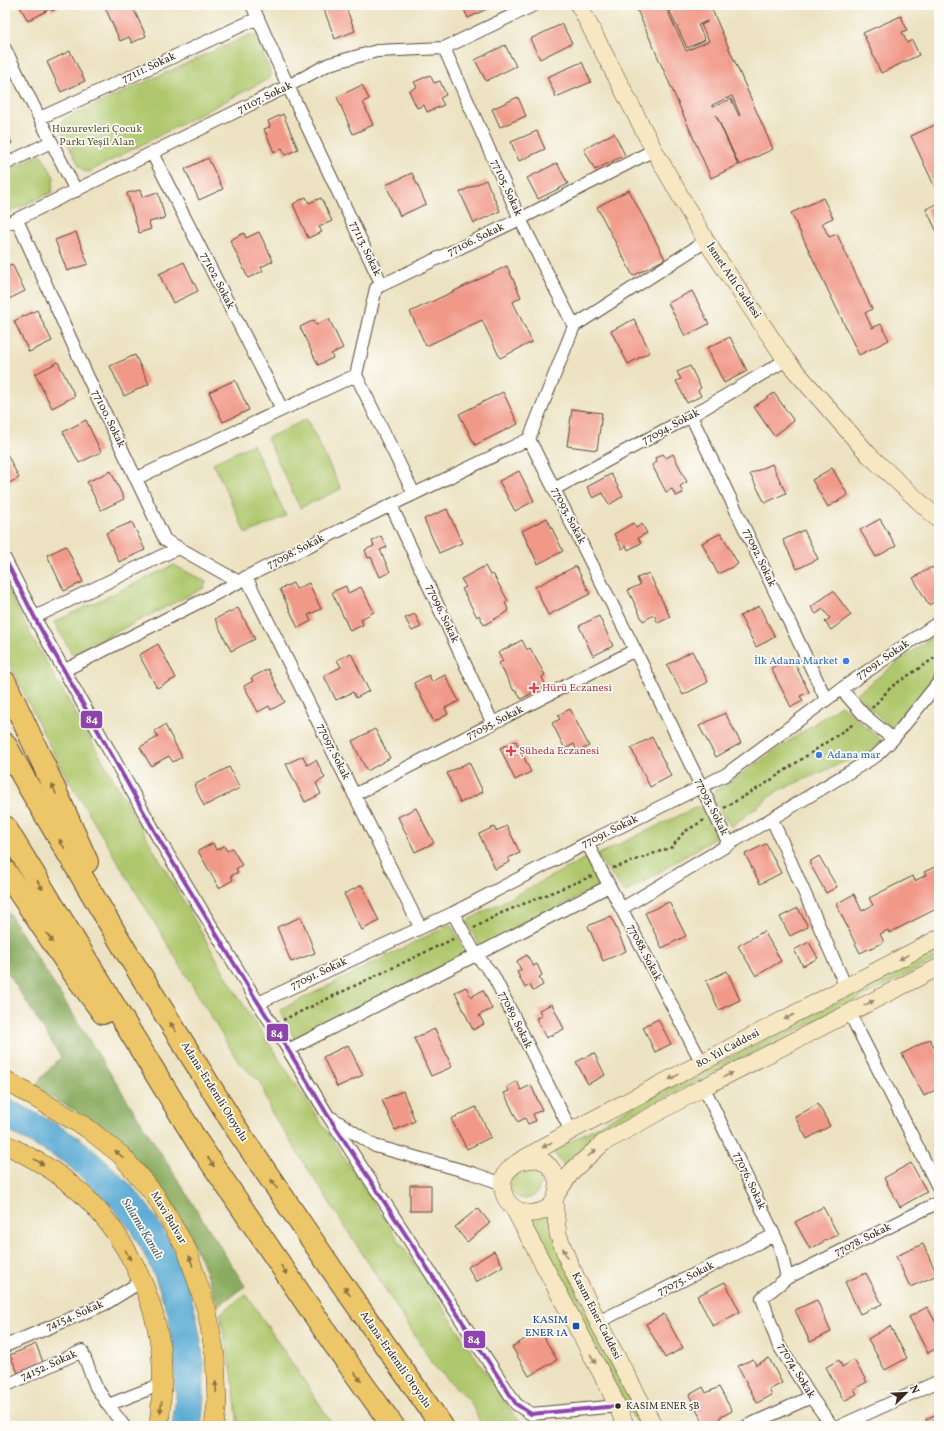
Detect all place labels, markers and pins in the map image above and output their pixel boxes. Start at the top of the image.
place label: İlk Adana Market [754,654,838,669]
marker: İlk Adana Market [841,656,851,666]
place label: Hürü Eczanesi [542,681,612,696]
marker: Hürü Eczanesi [529,683,539,693]
place label: Şüheda Eczanesi [519,744,599,759]
marker: Şüheda Eczanesi [506,746,516,756]
place label: Adana mar [827,748,881,763]
marker: Adana mar [814,750,824,760]
place label: KASIM ENER 1A [525,1313,568,1341]
marker: KASIM ENER 1A [571,1321,581,1331]
place label: KASIM ENER 5B [626,1399,700,1413]
marker: KASIM ENER 5B [613,1401,623,1411]

